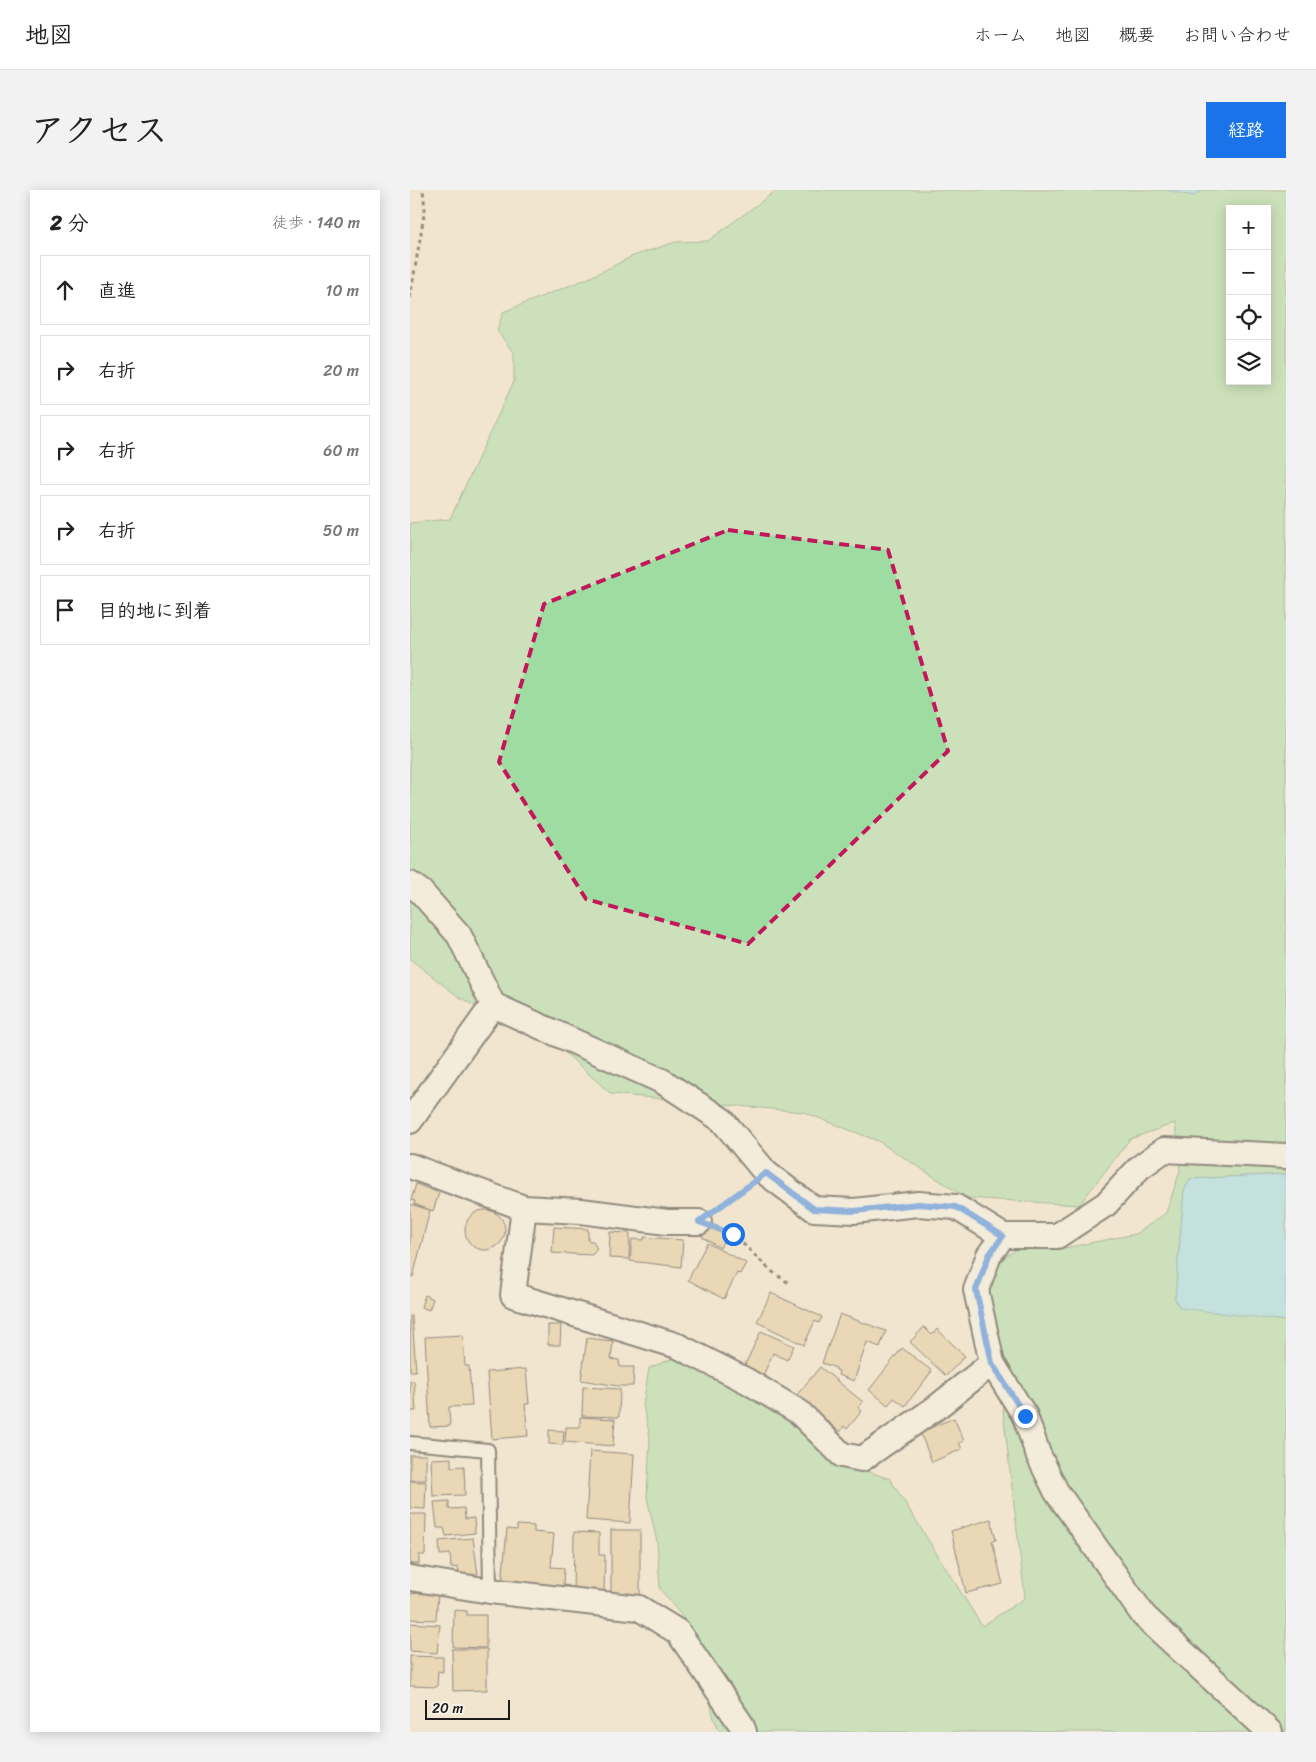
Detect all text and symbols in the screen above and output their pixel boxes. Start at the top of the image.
text: 地図 [25,14,73,56]
text: ホーム [974,19,1027,51]
text: 地図 [1055,19,1091,51]
text: 概要 [1119,19,1155,51]
text: お問い合わせ [1183,19,1291,51]
text: アクセス [30,99,168,161]
button: 経路 [1206,102,1286,158]
text: 2 分 [50,204,89,242]
map controls [1226,205,1271,385]
button: + [1226,205,1271,250]
text: 徒歩 · 140 m [272,208,360,237]
button: − [1226,250,1271,295]
text: 直進 [98,274,136,307]
icon: ahead [51,276,79,304]
text: 10 m [326,276,359,305]
button: locate [1226,295,1271,340]
button: layers [1226,340,1271,385]
text: 右折 [98,354,136,387]
icon: right [51,356,79,384]
text: 20 m [323,356,359,385]
text: 右折 [98,434,136,467]
icon: right [51,436,79,464]
text: 60 m [323,436,359,465]
text: 右折 [98,514,136,547]
icon: right [51,516,79,544]
text: 50 m [323,516,359,545]
text: 目的地に到着 [98,594,212,627]
icon: arrive [51,596,79,624]
route start [722,1223,745,1246]
route end [1014,1405,1037,1428]
text: 20 m [432,1696,463,1721]
scale bar [425,1697,510,1720]

